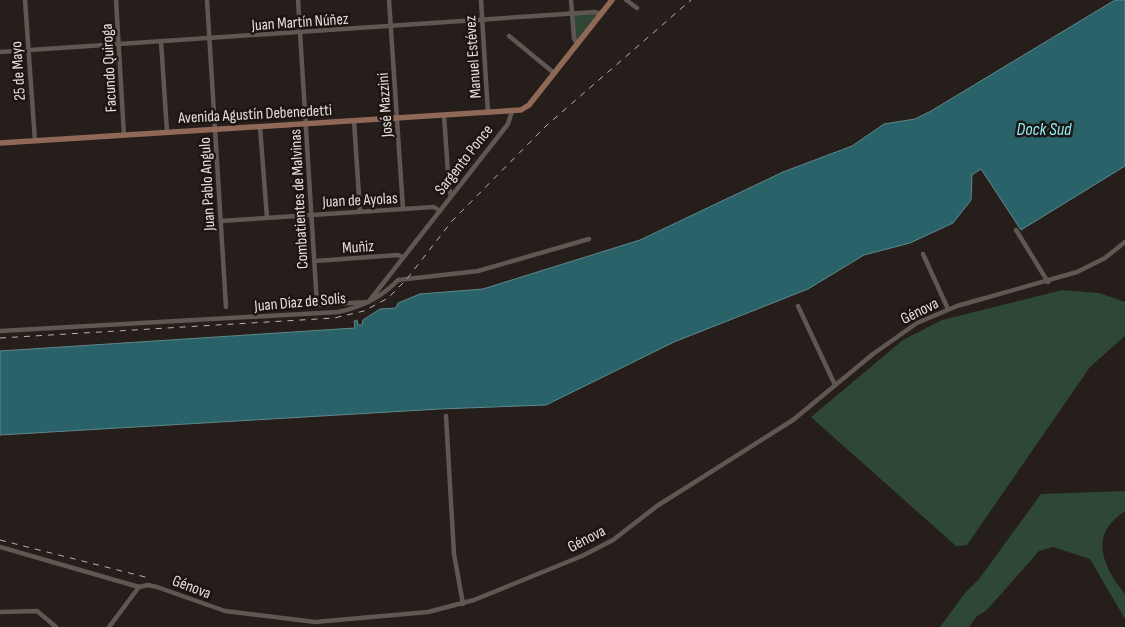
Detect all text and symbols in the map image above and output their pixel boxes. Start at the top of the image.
street label: Juan Martín Núñez [250,10,349,35]
street label: Manuel Estévez [461,15,486,99]
street label: Facundo Quiroga [98,23,121,113]
street label: 25 de Mayo [7,41,30,101]
street label: José Mazzini [374,72,397,139]
street label: Avenida Agustín Debenedetti [177,101,332,128]
water label: Dock Sud [1017,119,1072,140]
street label: Sargento Ponce [431,121,497,199]
street label: Combatientes de Malvinas [286,128,313,269]
street label: Juan Pablo Angulo [196,137,219,232]
street label: Juan de Ayolas [321,189,398,212]
street label: Muñiz [342,237,375,258]
street label: Juan Díaz de Solís [253,289,347,316]
street label: Génova [898,294,942,329]
street label: Génova [565,522,609,557]
street label: Génova [169,571,214,603]

